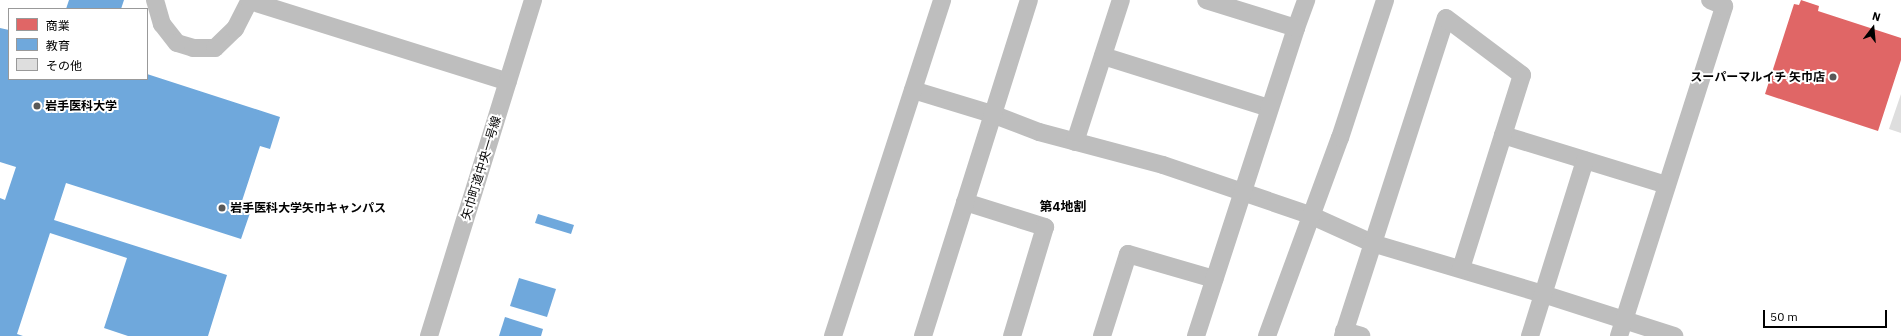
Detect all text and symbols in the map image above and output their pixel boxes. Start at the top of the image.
legend [8,8,148,80]
north arrow [1853,8,1893,48]
text: N [1871,9,1882,24]
text: 商業 [46,18,70,33]
text: 教育 [46,38,70,53]
text: その他 [46,58,82,73]
place label: スーパーマルイチ 矢巾店 [1690,70,1825,84]
marker: スーパーマルイチ 矢巾店 [1828,72,1838,82]
place label: 岩手医科大学 [45,99,117,113]
marker: 岩手医科大学 [32,101,42,111]
street label: 矢巾町道中央一号線 [458,114,504,222]
district label: 第4地割 [1040,199,1086,215]
place label: 岩手医科大学矢巾キャンパス [230,201,386,215]
marker: 岩手医科大学矢巾キャンパス [217,203,227,213]
scale bar [1765,302,1889,328]
text: 50 m [1770,309,1798,324]

